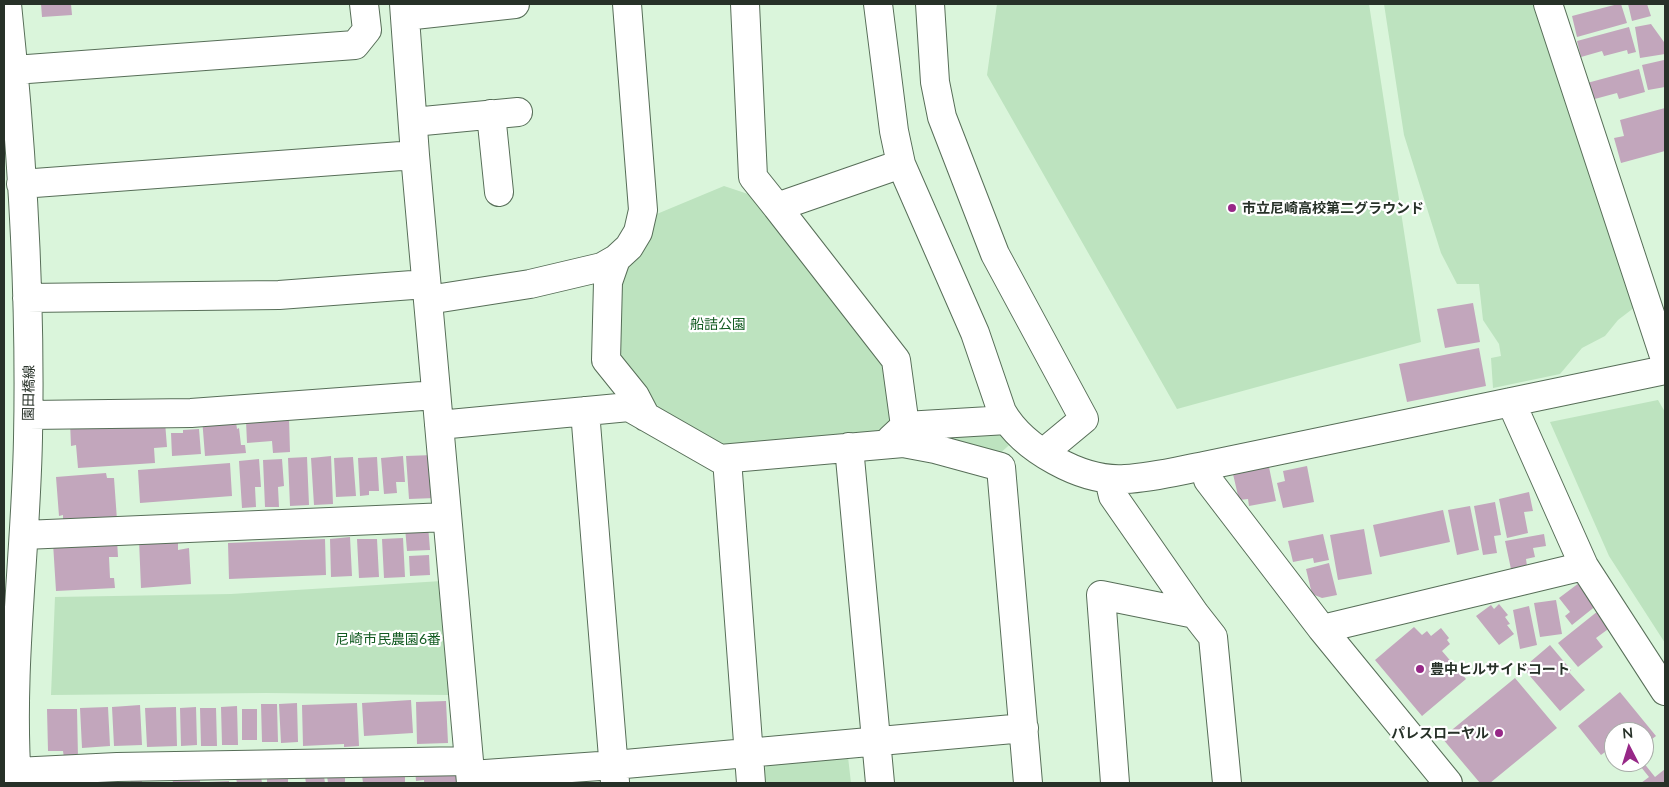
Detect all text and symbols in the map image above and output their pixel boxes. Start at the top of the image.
place label: 市立尼崎高校第二グラウンド [1242,200,1424,216]
marker: 市立尼崎高校第二グラウンド [1226,202,1238,214]
park label: 船詰公園 [690,316,746,332]
street label: 園田橋線 [20,365,38,421]
park label: 尼崎市民農園6番 [335,631,441,647]
place label: 豊中ヒルサイドコート [1430,661,1570,677]
marker: 豊中ヒルサイドコート [1414,663,1426,675]
north arrow [1604,722,1654,772]
text: N [1622,724,1634,741]
place label: パレスローヤル [1391,725,1489,741]
marker: パレスローヤル [1493,727,1505,739]

